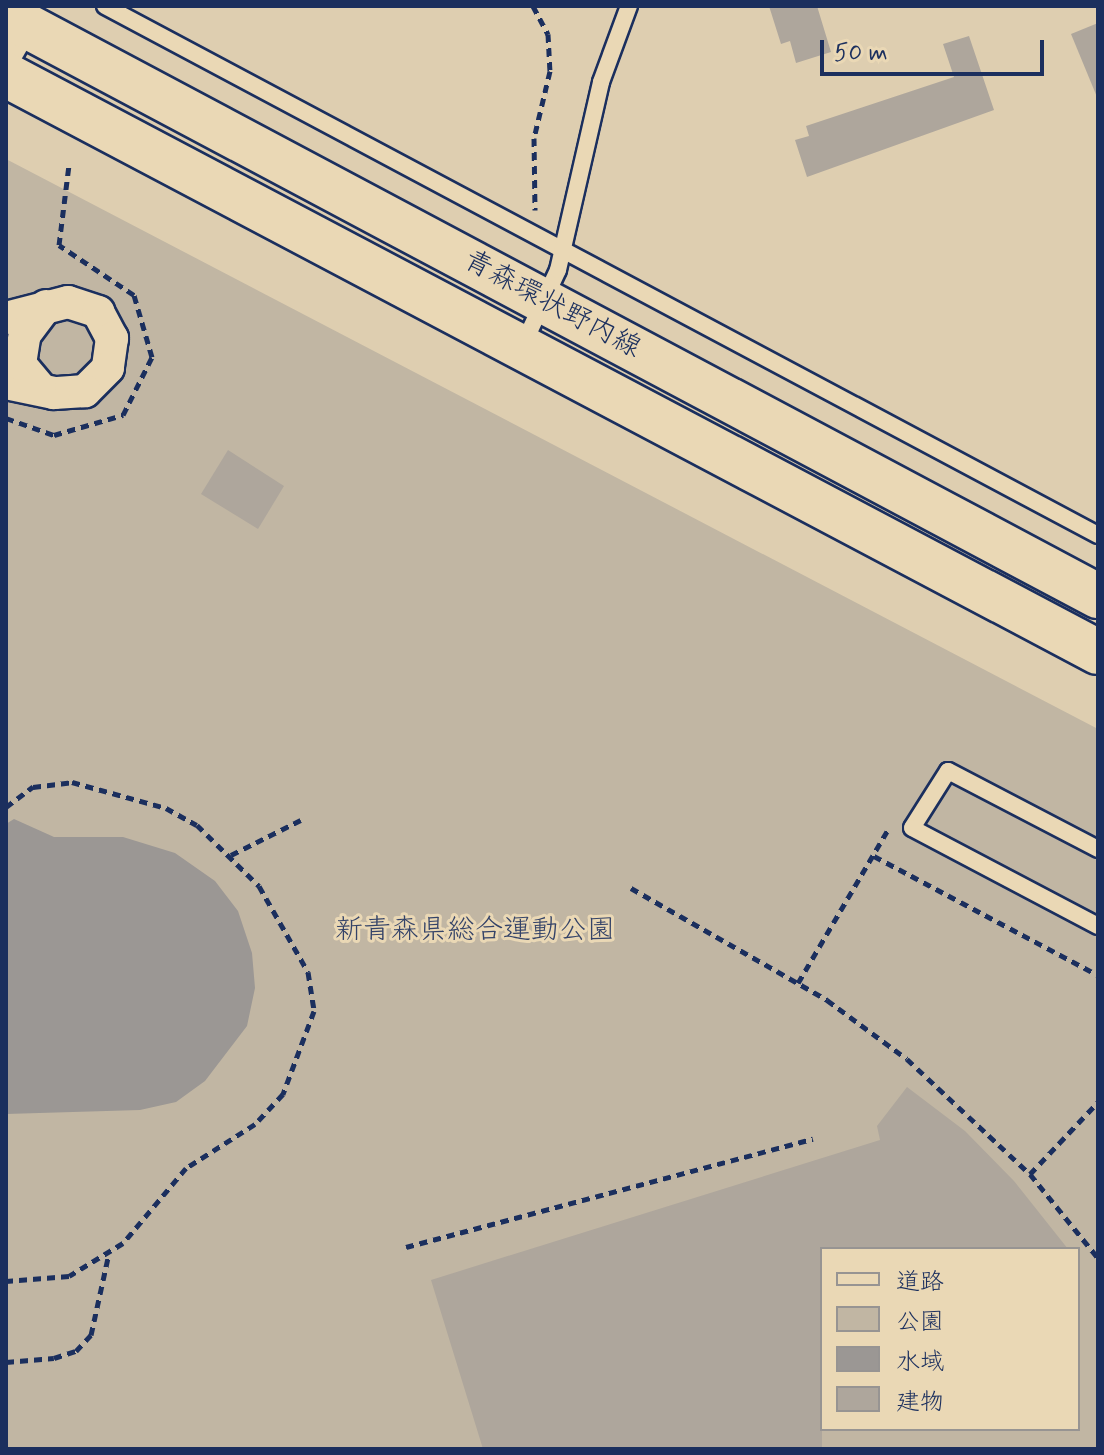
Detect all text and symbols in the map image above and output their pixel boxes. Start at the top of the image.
scale bar [824,24,1048,74]
text: 50 m [834,38,888,69]
street label: 青森環状野内線 [458,244,646,366]
park label: 新青森県総合運動公園 [335,914,615,948]
legend [820,1247,1080,1431]
text: 道路 [896,1267,944,1298]
text: 公園 [896,1307,944,1338]
text: 水域 [896,1347,944,1378]
text: 建物 [896,1387,944,1418]

